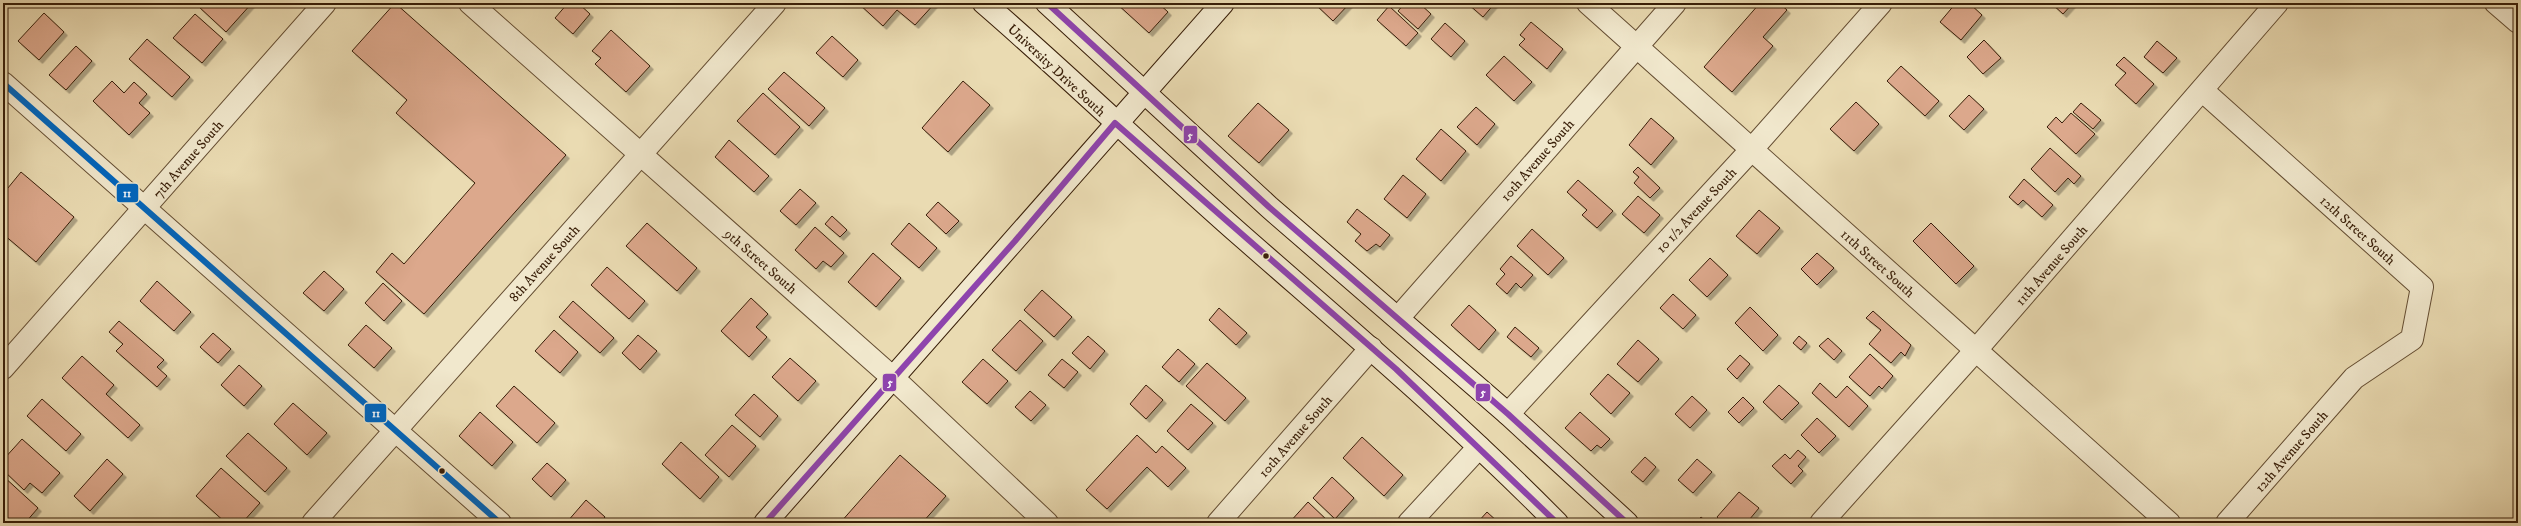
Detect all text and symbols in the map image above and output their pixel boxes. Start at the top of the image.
street label: University Drive South [1003,21,1110,121]
street label: 10th Avenue South [1497,115,1579,206]
street label: 7th Avenue South [150,116,228,203]
line badge: 5 [1183,125,1198,144]
text: 5 [1186,129,1193,143]
street label: 10 1/2 Avenue South [1652,164,1741,257]
line badge: 11 [116,183,139,203]
text: 11 [123,187,131,201]
street label: 12th Street South [2316,192,2399,270]
street label: 8th Avenue South [505,221,585,306]
street label: 11th Avenue South [2012,221,2092,310]
street label: 9th Street South [719,225,801,299]
street label: 11th Street South [1836,226,1919,302]
unlabelled marker [1261,251,1271,261]
line badge: 5 [882,373,897,392]
text: 5 [886,376,893,390]
line badge: 5 [1475,383,1491,402]
text: 5 [1479,386,1486,400]
street label: 10th Avenue South [1255,391,1337,482]
line badge: 11 [364,403,387,423]
street label: 12th Avenue South [2251,406,2333,496]
text: 11 [372,407,380,421]
unlabelled marker [437,466,447,476]

